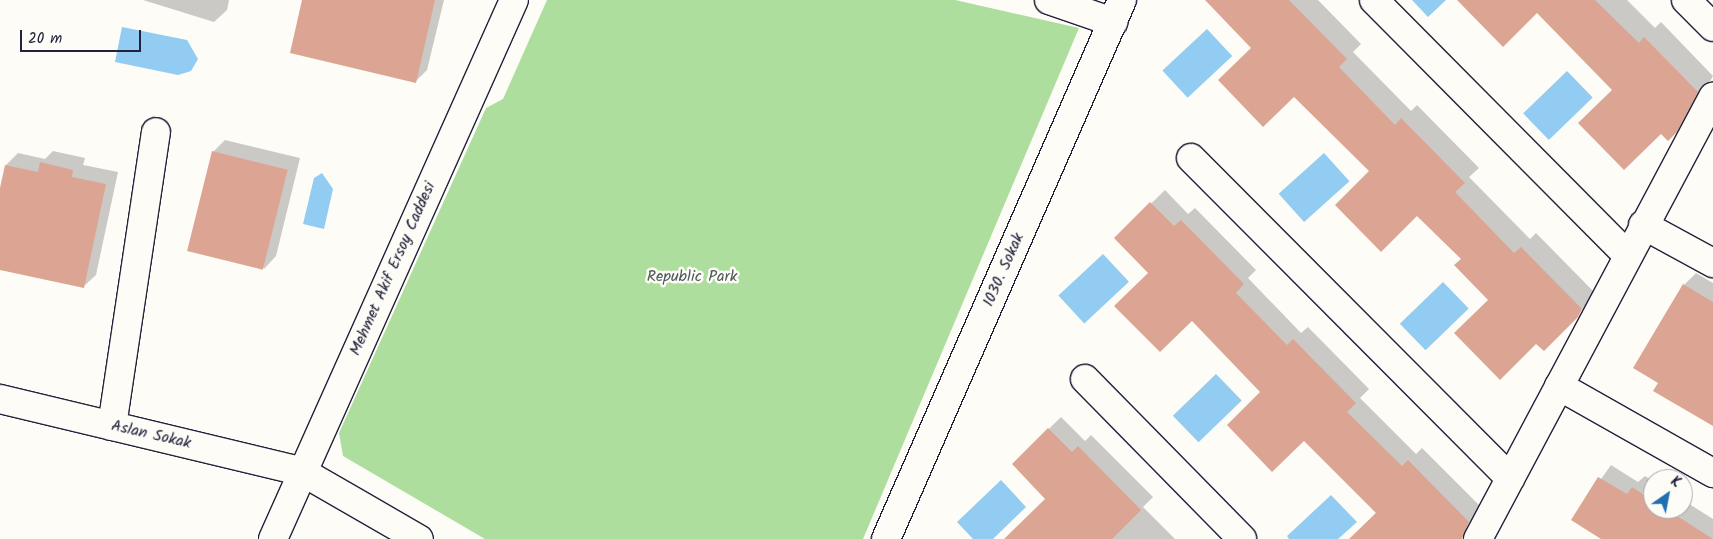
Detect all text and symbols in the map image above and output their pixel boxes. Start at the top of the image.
scale bar [22,20,144,52]
text: 20 m [28,27,62,51]
street label: Mehmet Akif Ersoy Caddesi [346,179,440,359]
street label: 1030. Sokak [979,230,1029,310]
park label: Republic Park [647,267,737,287]
street label: Aslan Sokak [109,417,193,453]
north arrow [1643,469,1693,519]
text: K [1666,471,1685,494]

